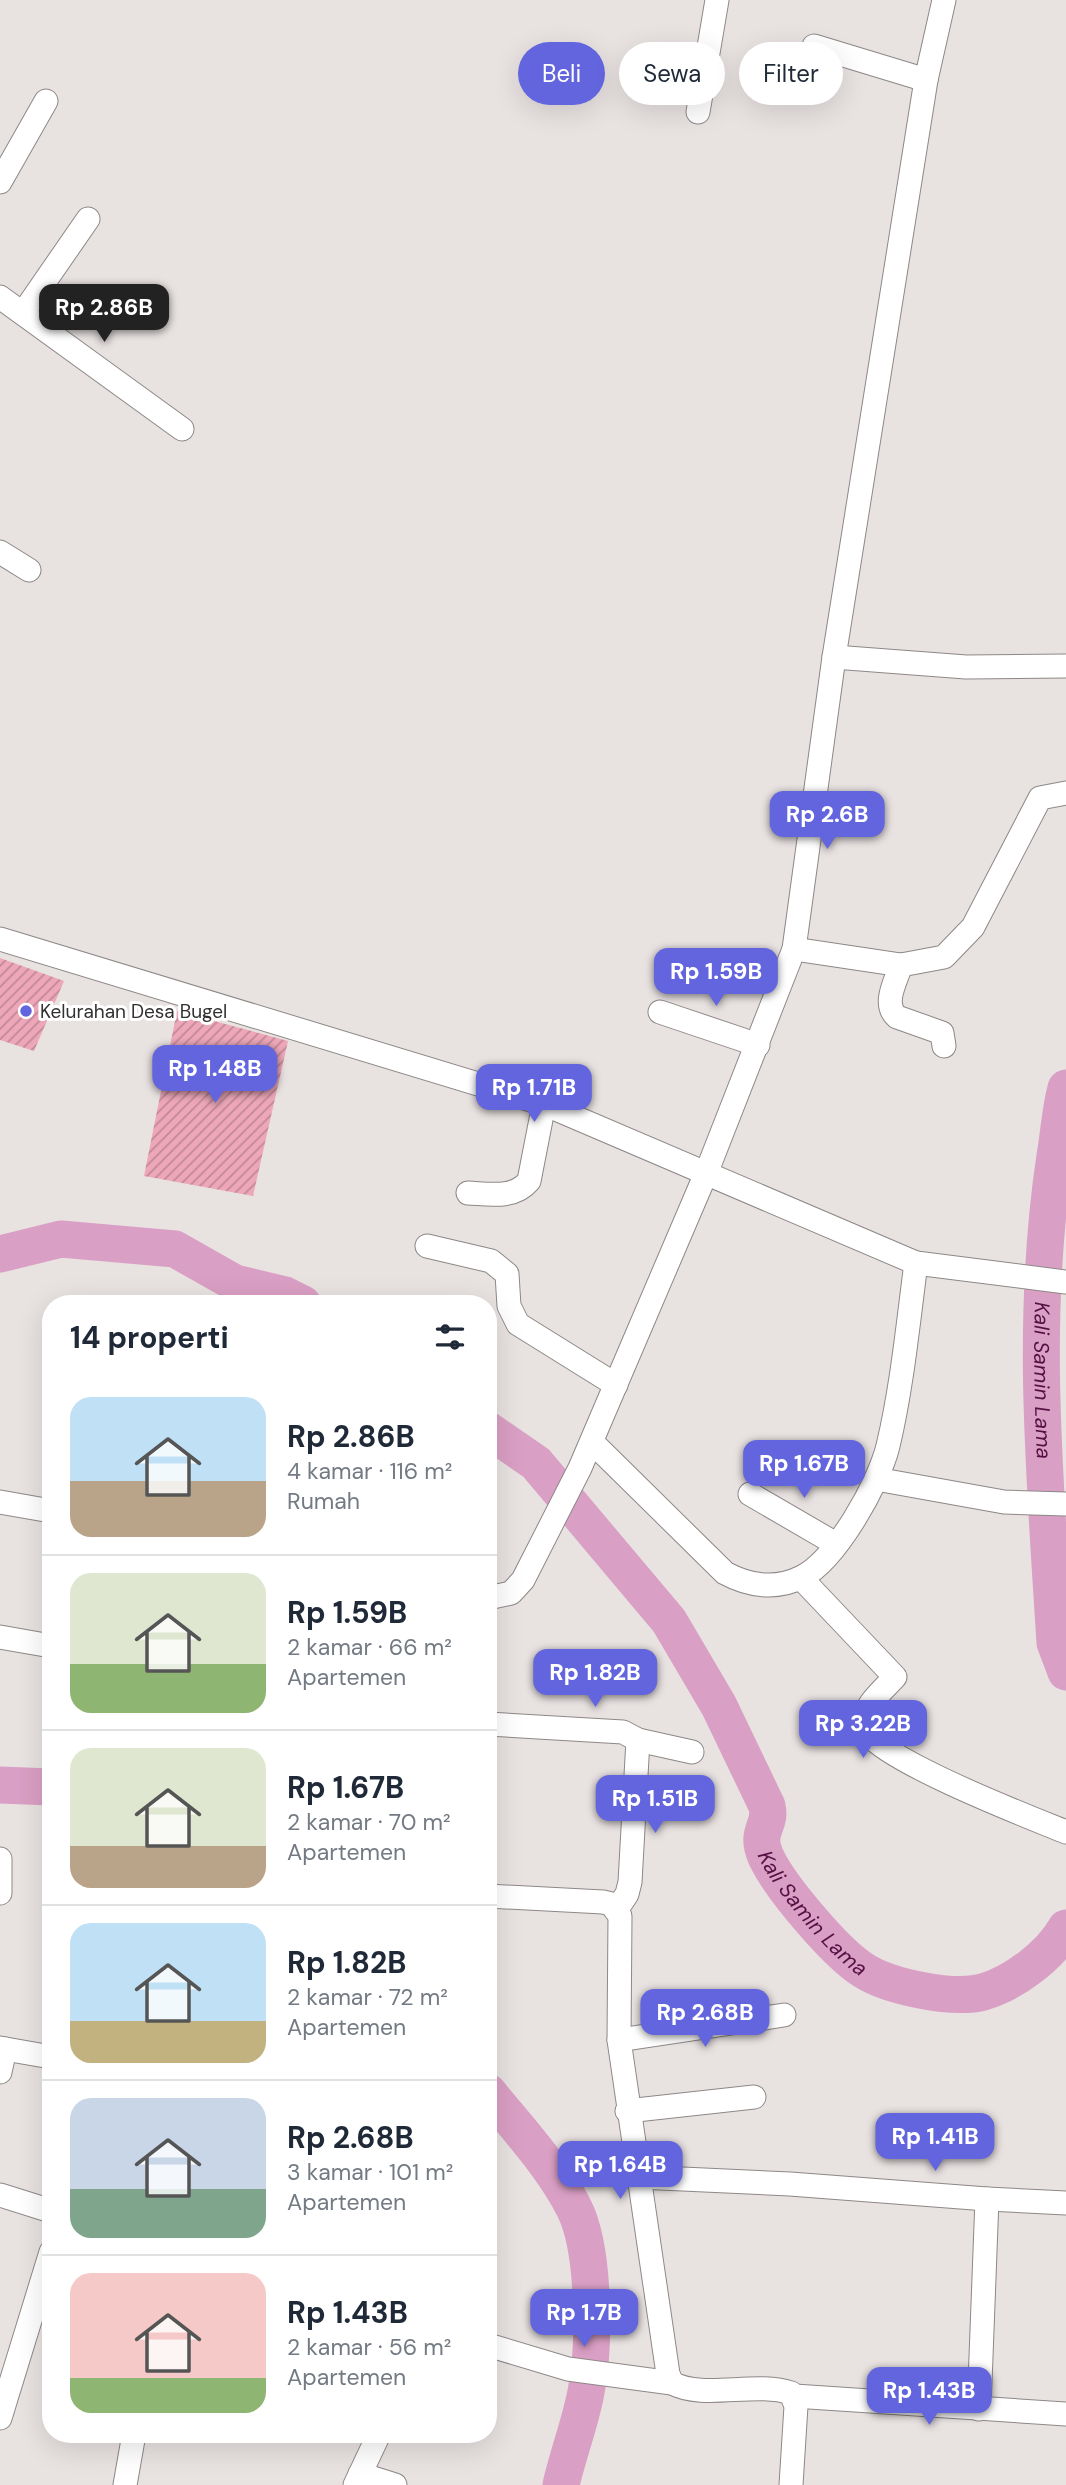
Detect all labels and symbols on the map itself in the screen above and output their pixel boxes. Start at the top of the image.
pin: Rp 2.86B [32,284,176,344]
pin: Rp 2.6B [762,792,892,851]
pin: Rp 1.59B [644,948,788,1008]
place label: Kelurahan Desa Bugel [40,999,227,1024]
marker: Kelurahan Desa Bugel [18,1003,34,1019]
pin: Rp 1.48B [143,1046,287,1105]
pin: Rp 1.71B [462,1064,606,1124]
water label: Kali Samin Lama [1027,1301,1058,1460]
pin: Rp 1.67B [732,1440,876,1500]
pin: Rp 1.82B [523,1650,667,1709]
pin: Rp 3.22B [791,1700,935,1760]
pin: Rp 1.51B [583,1776,727,1835]
water label: Kali Samin Lama [751,1846,873,1983]
pin: Rp 2.68B [633,1990,777,2049]
pin: Rp 1.41B [863,2114,1007,2173]
pin: Rp 1.64B [548,2142,692,2201]
pin: Rp 1.7B [519,2290,649,2349]
pin: Rp 1.43B [857,2368,1001,2427]

